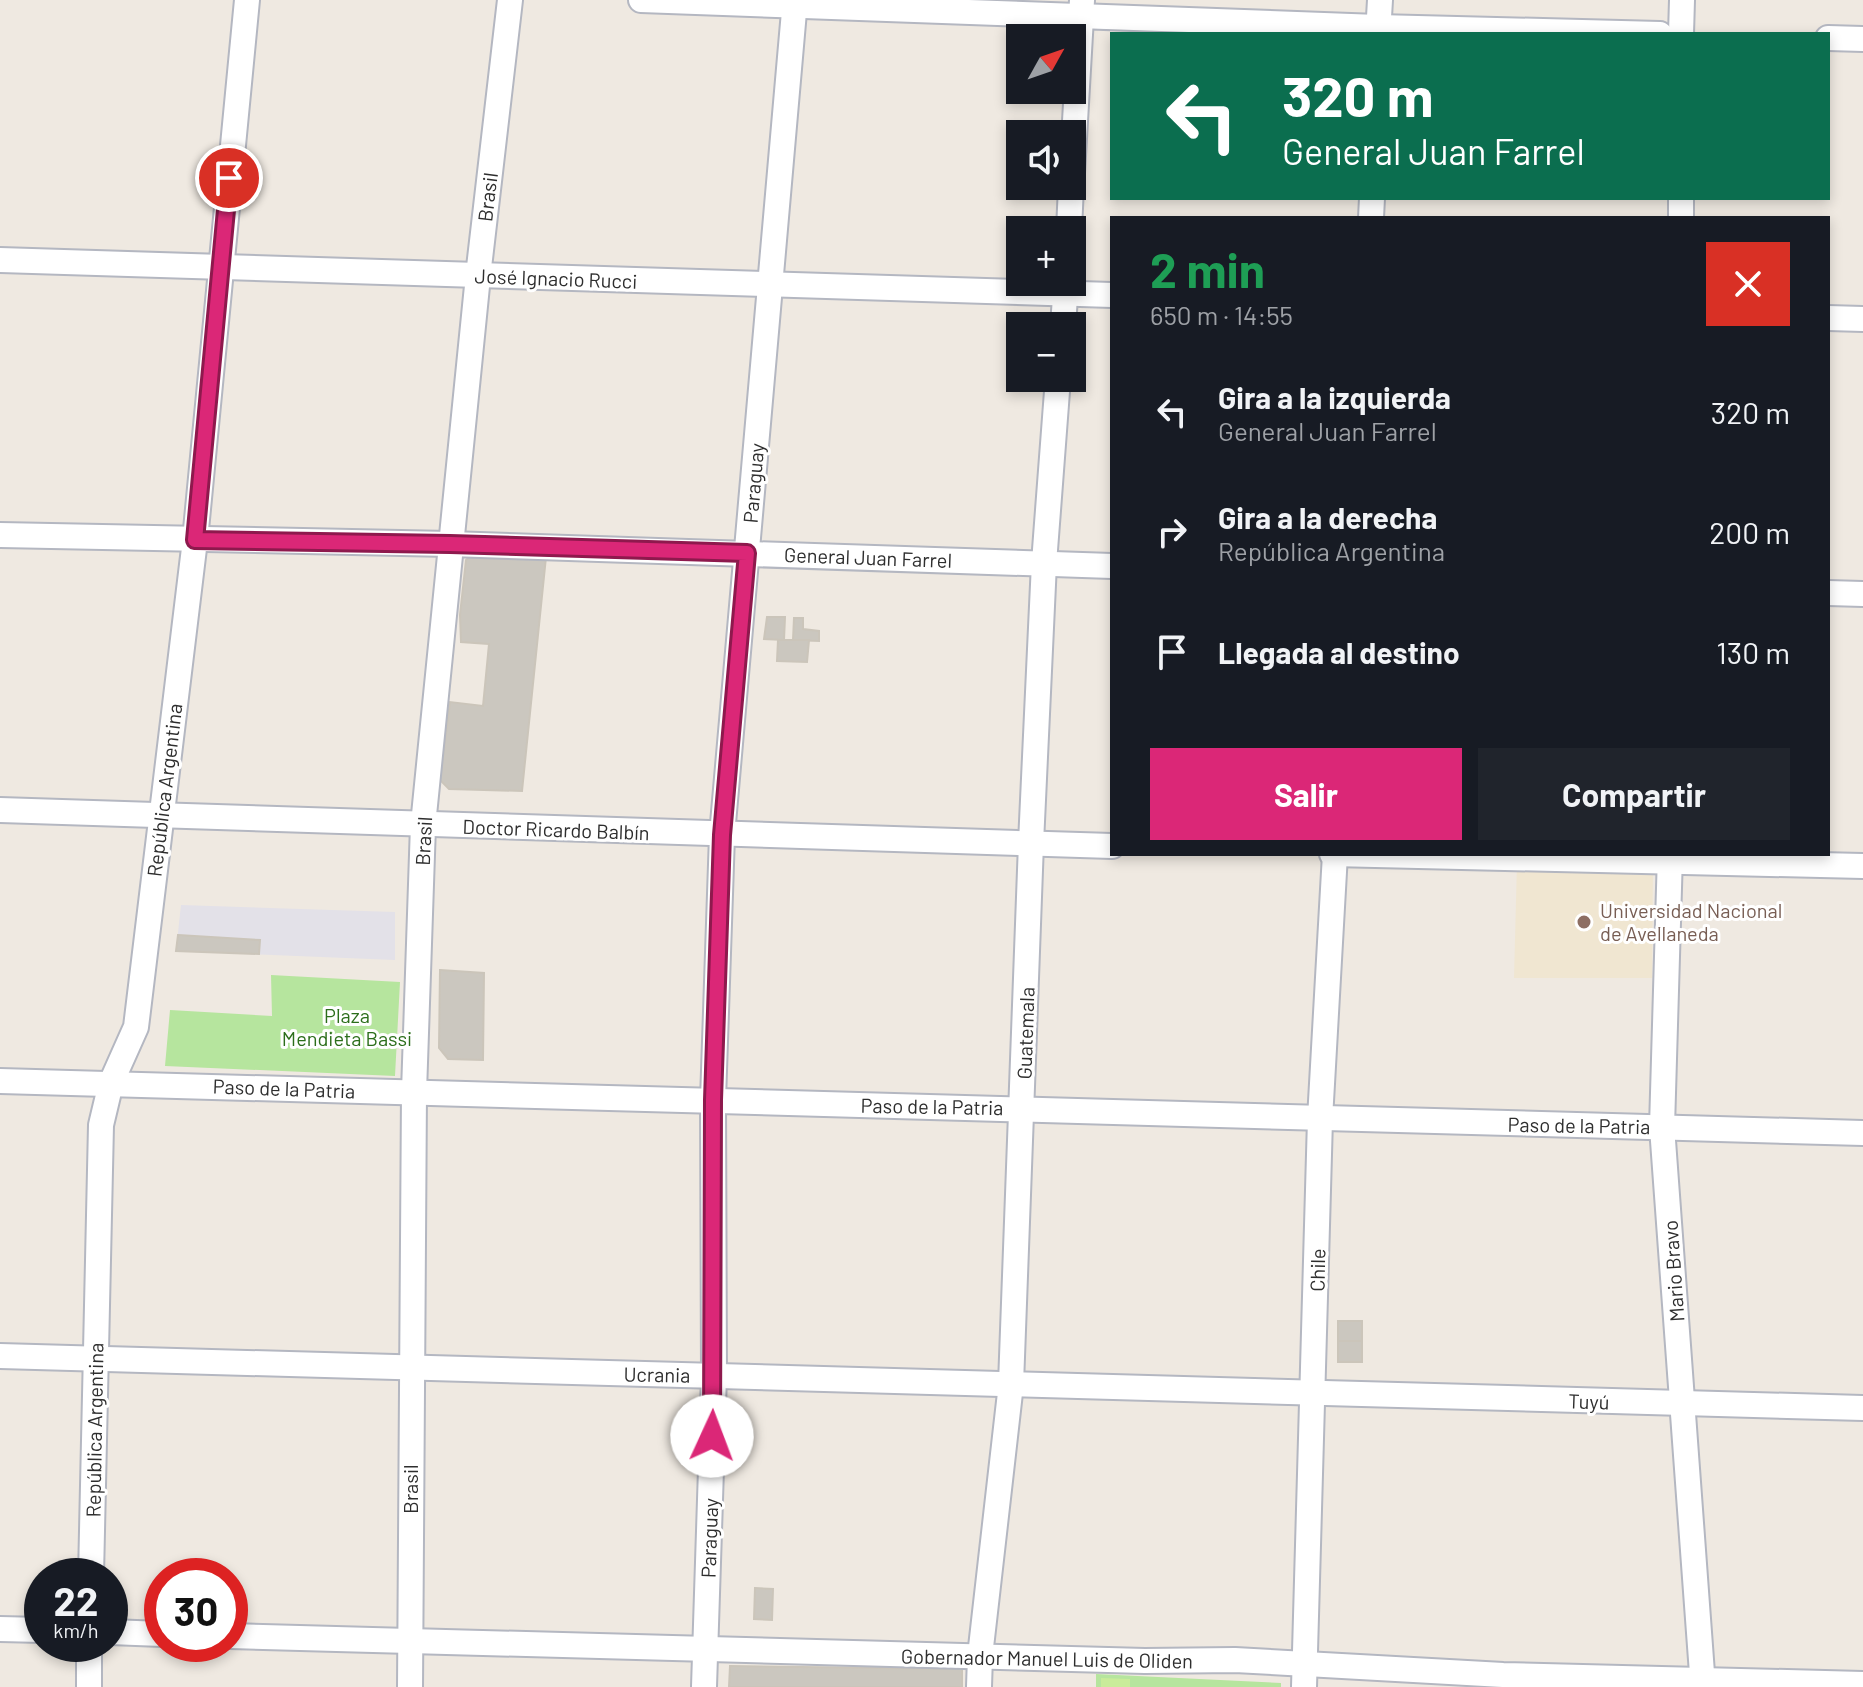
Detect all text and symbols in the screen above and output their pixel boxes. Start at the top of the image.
north arrow [1006,24,1086,104]
map controls [1006,24,1086,392]
text: 320 m [1282,61,1433,128]
icon: left [1150,64,1254,168]
button: sound [1006,120,1086,200]
text: General Juan Farrel [1282,129,1585,172]
pin [195,144,263,212]
icon: arrive [207,156,251,200]
street label: Brasil [472,171,502,223]
button: + [1006,216,1086,296]
text: 2 min [1150,240,1265,298]
button: close [1706,242,1790,326]
street label: José Ignacio Rucci [474,263,638,293]
text: 650 m · 14:55 [1150,299,1293,330]
button: − [1006,312,1086,392]
text: Gira a la izquierda [1218,379,1451,415]
icon: left [1150,390,1194,434]
text: 320 m [1711,394,1790,430]
text: General Juan Farrel [1218,415,1437,446]
street label: Paraguay [738,442,768,524]
text: Gira a la derecha [1218,499,1437,535]
icon: right [1150,510,1194,554]
text: 200 m [1709,514,1790,550]
text: República Argentina [1218,535,1445,566]
street label: General Juan Farrel [784,542,952,572]
icon: arrive [1150,630,1194,674]
text: Llegada al destino [1218,634,1460,670]
text: 130 m [1716,634,1790,670]
street label: República Argentina [141,702,187,878]
button: Salir [1150,748,1462,840]
button: Compartir [1478,748,1790,840]
street label: Doctor Ricardo Balbín [462,814,650,844]
street label: Brasil [410,816,436,866]
place label: Universidad Nacional de Avellaneda [1600,898,1782,945]
marker: Universidad Nacional de Avellaneda [1575,913,1593,931]
street label: Guatemala [1011,986,1039,1080]
park label: Plaza Mendieta Bassi [282,1003,412,1050]
street label: Paso de la Patria [212,1074,356,1102]
street label: Paso de la Patria [860,1093,1004,1119]
street label: Paso de la Patria [1507,1112,1651,1138]
street label: Mario Bravo [1657,1219,1689,1323]
street label: Chile [1305,1248,1329,1292]
street label: República Argentina [80,1342,108,1518]
street label: Ucrania [623,1361,691,1387]
street label: Tuyú [1568,1388,1610,1414]
position arrow [670,1394,754,1478]
street label: Brasil [398,1464,422,1514]
street label: Paraguay [696,1498,722,1578]
speed limit sign: 30 [144,1558,248,1662]
text: 22 [54,1576,98,1624]
text: km/h [53,1618,99,1642]
street label: Gobernador Manuel Luis de Oliden [901,1643,1193,1673]

